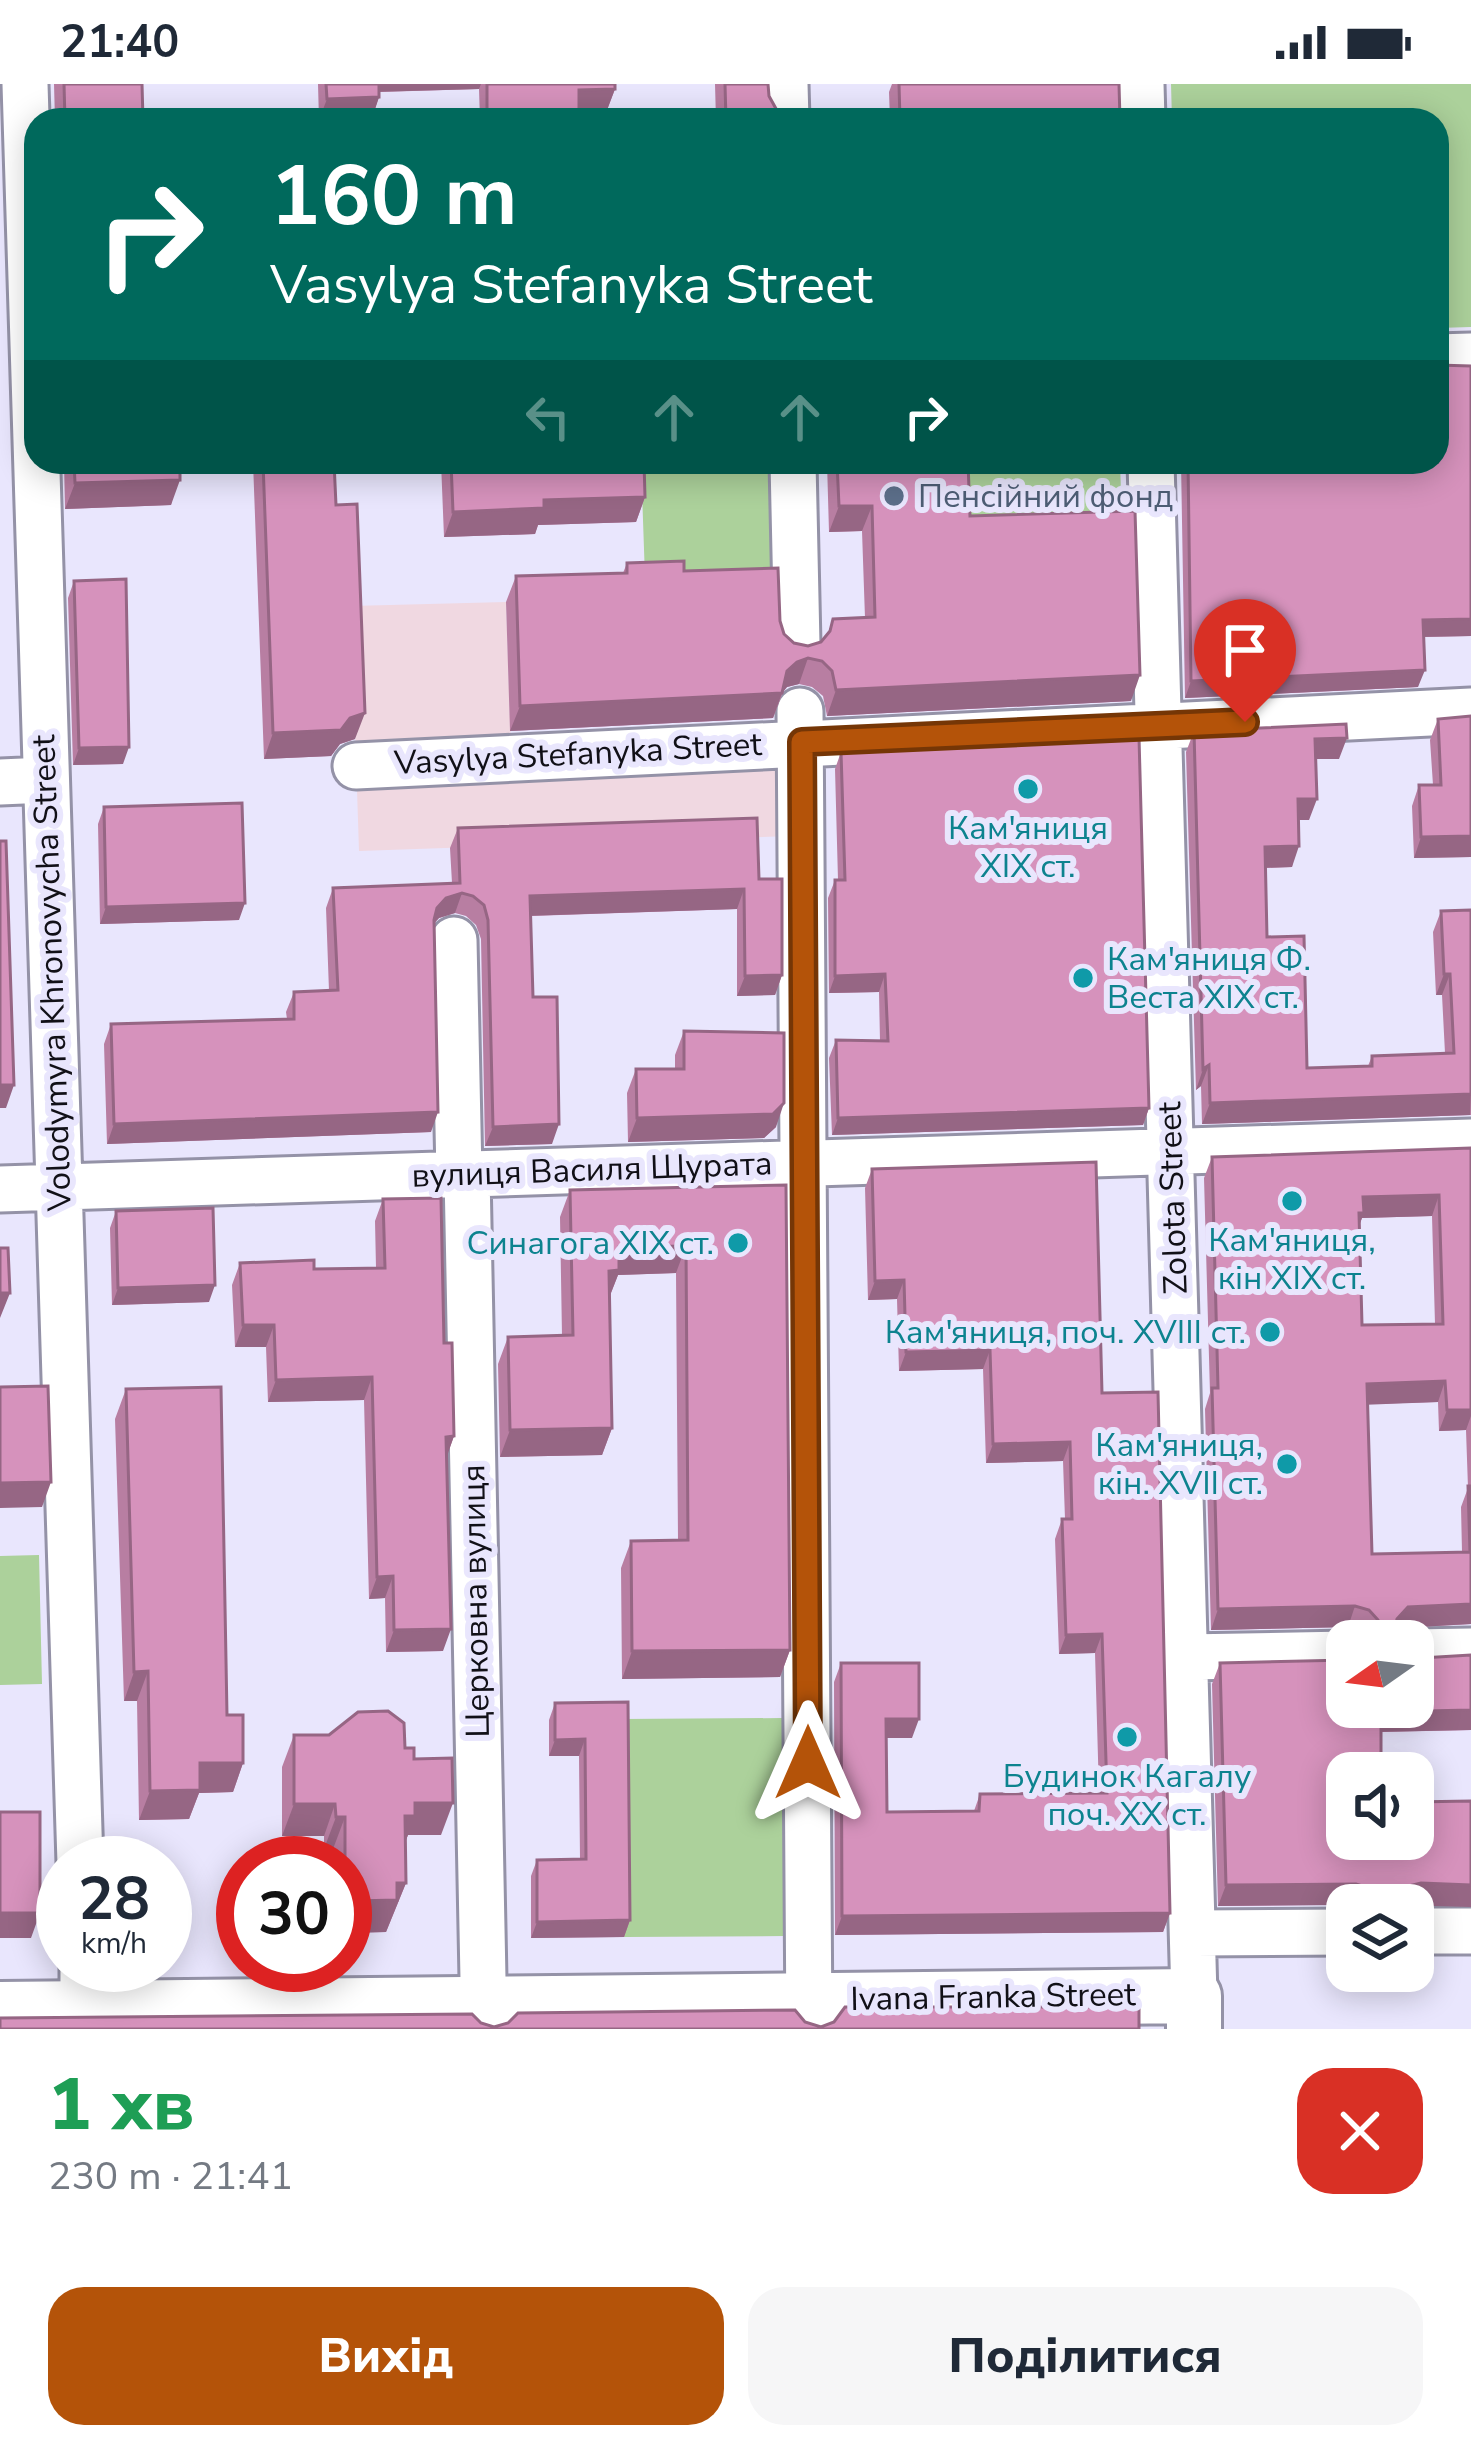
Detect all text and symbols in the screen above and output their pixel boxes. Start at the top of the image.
text: 21:40 [60,12,179,73]
text: 160 m [270,139,518,254]
icon: right [72,156,228,312]
text: Vasylya Stefanyka Street [270,248,873,322]
icon: left [515,384,581,450]
icon: ahead [641,384,707,450]
icon: ahead [767,384,833,450]
icon: right [893,384,959,450]
place label: Пенсійний фонд [918,474,1173,519]
marker: Пенсійний фонд [881,483,907,509]
pin [1194,599,1296,722]
icon: arrive [1212,617,1278,683]
street label: Vasylya Stefanyka Street [392,722,763,786]
street label: Volodymyra Khronovycha Street [21,734,83,1213]
marker: Кам'яниця XIX ст. [1015,776,1041,802]
place label: Кам'яниця XIX ст. [948,806,1108,889]
place label: Кам'яниця Ф. Веста XIX ст. [1107,937,1311,1020]
marker: Кам'яниця Ф. Веста XIX ст. [1070,965,1096,991]
street label: Zolota Street [1147,1101,1199,1295]
street label: вулиця Василя Щурата [411,1141,773,1199]
marker: Кам'яниця, кін XIX ст. [1279,1188,1305,1214]
place label: Кам'яниця, кін XIX ст. [1208,1218,1376,1301]
place label: Синагога XIX ст. [466,1221,714,1266]
marker: Синагога XIX ст. [725,1230,751,1256]
place label: Кам'яниця, поч. XVIII ст. [885,1310,1246,1355]
marker: Кам'яниця, поч. XVIII ст. [1257,1319,1283,1345]
place label: Кам'яниця, кін. XVII ст. [1095,1423,1263,1506]
marker: Кам'яниця, кін. XVII ст. [1274,1451,1300,1477]
street label: Церковна вулиця [451,1464,501,1738]
north arrow [1326,1620,1434,1728]
map controls [1326,1620,1434,1992]
position arrow [745,1700,871,1826]
marker: Будинок Кагалу поч. XX ст. [1114,1724,1140,1750]
button: sound [1326,1752,1434,1860]
place label: Будинок Кагалу поч. XX ст. [1003,1754,1251,1837]
speed limit sign: 30 [216,1836,372,1992]
text: 28 [78,1858,150,1940]
button: layers [1326,1884,1434,1992]
text: km/h [81,1923,147,1964]
street label: Ivana Franka Street [850,1972,1136,2022]
text: 1 хв [48,2056,194,2154]
button: close [1297,2068,1423,2194]
text: 230 m · 21:41 [48,2150,293,2203]
button: Вихід [48,2287,724,2425]
button: Поділитися [748,2287,1423,2425]

